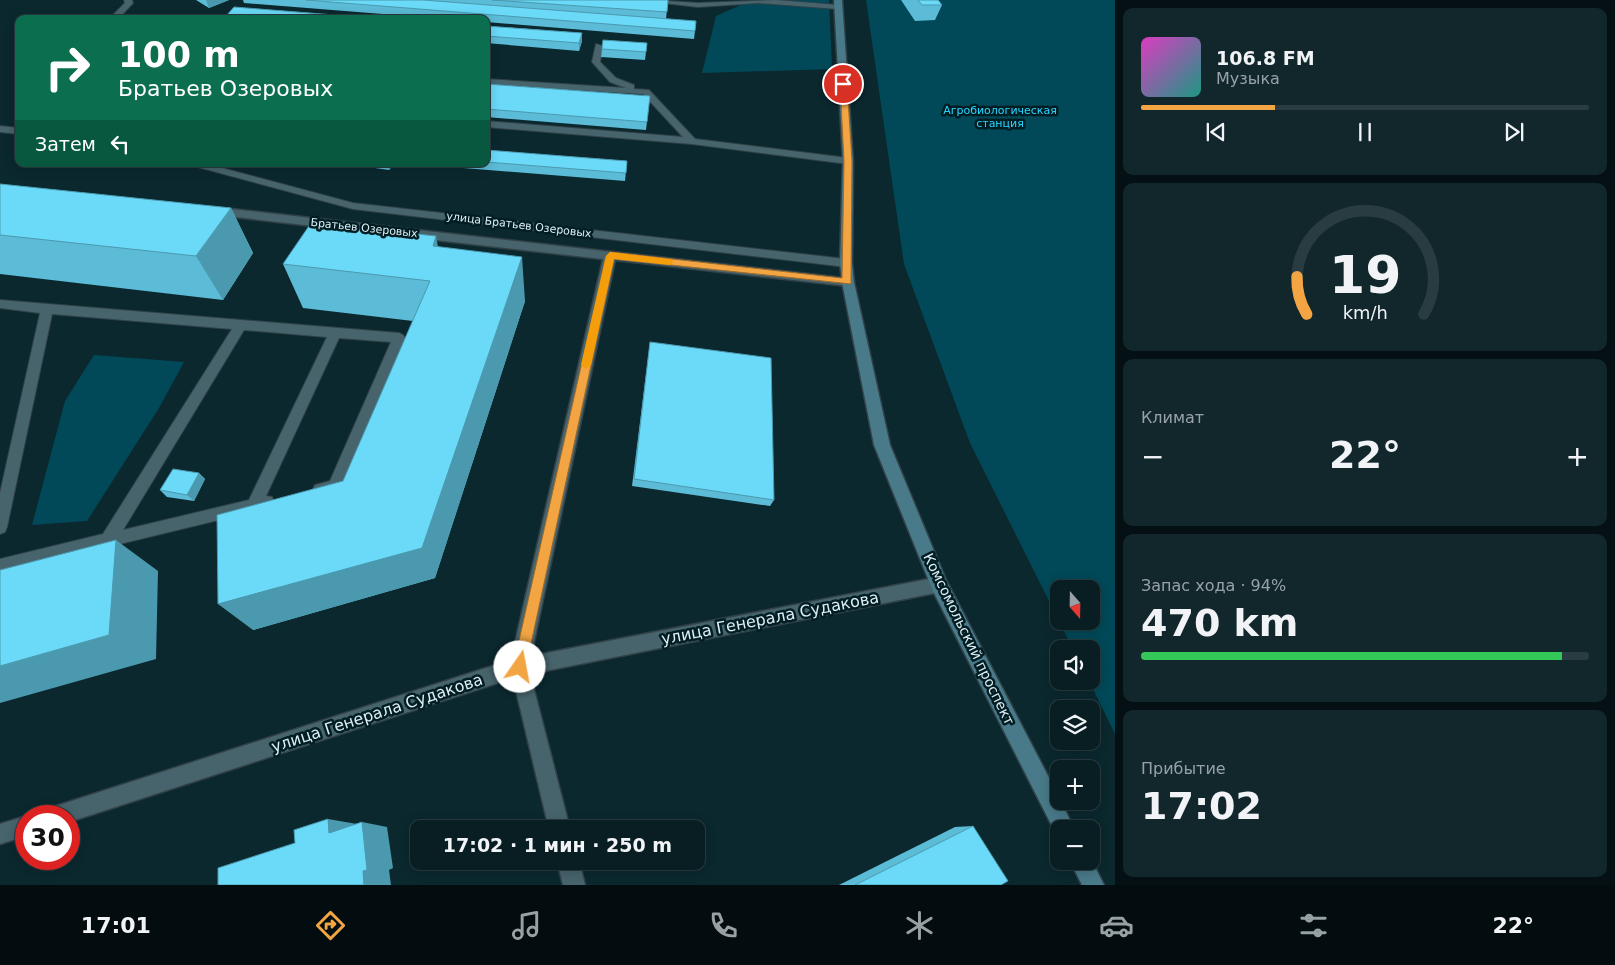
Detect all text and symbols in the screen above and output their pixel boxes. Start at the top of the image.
icon: right [35,35,100,100]
text: 100 m [118,35,240,75]
text: 106.8 FM [1216,47,1315,69]
pin [822,63,864,105]
text: Музыка [1216,69,1280,88]
icon: arrive [829,70,857,98]
text: Братьев Озеровых [118,76,333,101]
park label: Агробиологическая станция [943,104,1057,130]
icon: previous [1202,118,1230,146]
icon: pause [1351,118,1379,146]
icon: next [1500,118,1528,146]
icon: left [106,130,134,158]
text: Затем [35,133,96,155]
street label: улица Братьев Озеровых [446,210,593,240]
street label: Братьев Озеровых [310,216,419,240]
text: 19 [1329,245,1401,305]
text: km/h [1342,302,1388,323]
text: Климат [1141,408,1204,427]
text: 22° [1329,433,1401,477]
text: − [1141,440,1164,473]
text: + [1566,440,1589,473]
street label: Комсомольский проспект [920,550,1018,728]
text: Запас хода · 94% [1141,576,1286,595]
north arrow [1050,580,1100,630]
map controls [1050,580,1100,870]
street label: улица Генерала Судакова [660,588,880,648]
text: 470 km [1141,601,1298,645]
position arrow [493,640,545,692]
button: sound [1050,640,1100,690]
street label: улица Генерала Судакова [269,670,485,756]
button: layers [1050,700,1100,750]
text: Прибытие [1141,759,1226,778]
button: + [1050,760,1100,810]
text: 17:02 [1141,784,1262,828]
speed limit sign: 30 [15,805,80,870]
button: − [1050,820,1100,870]
text: 17:02 · 1 мин · 250 m [443,834,672,856]
icon: directions [313,908,348,943]
icon: music [509,908,544,943]
icon: phone [706,908,741,943]
icon: climate [902,908,937,943]
icon: car [1099,908,1134,943]
icon: filters [1296,908,1331,943]
text: 17:01 [81,913,151,938]
text: 22° [1492,913,1534,938]

